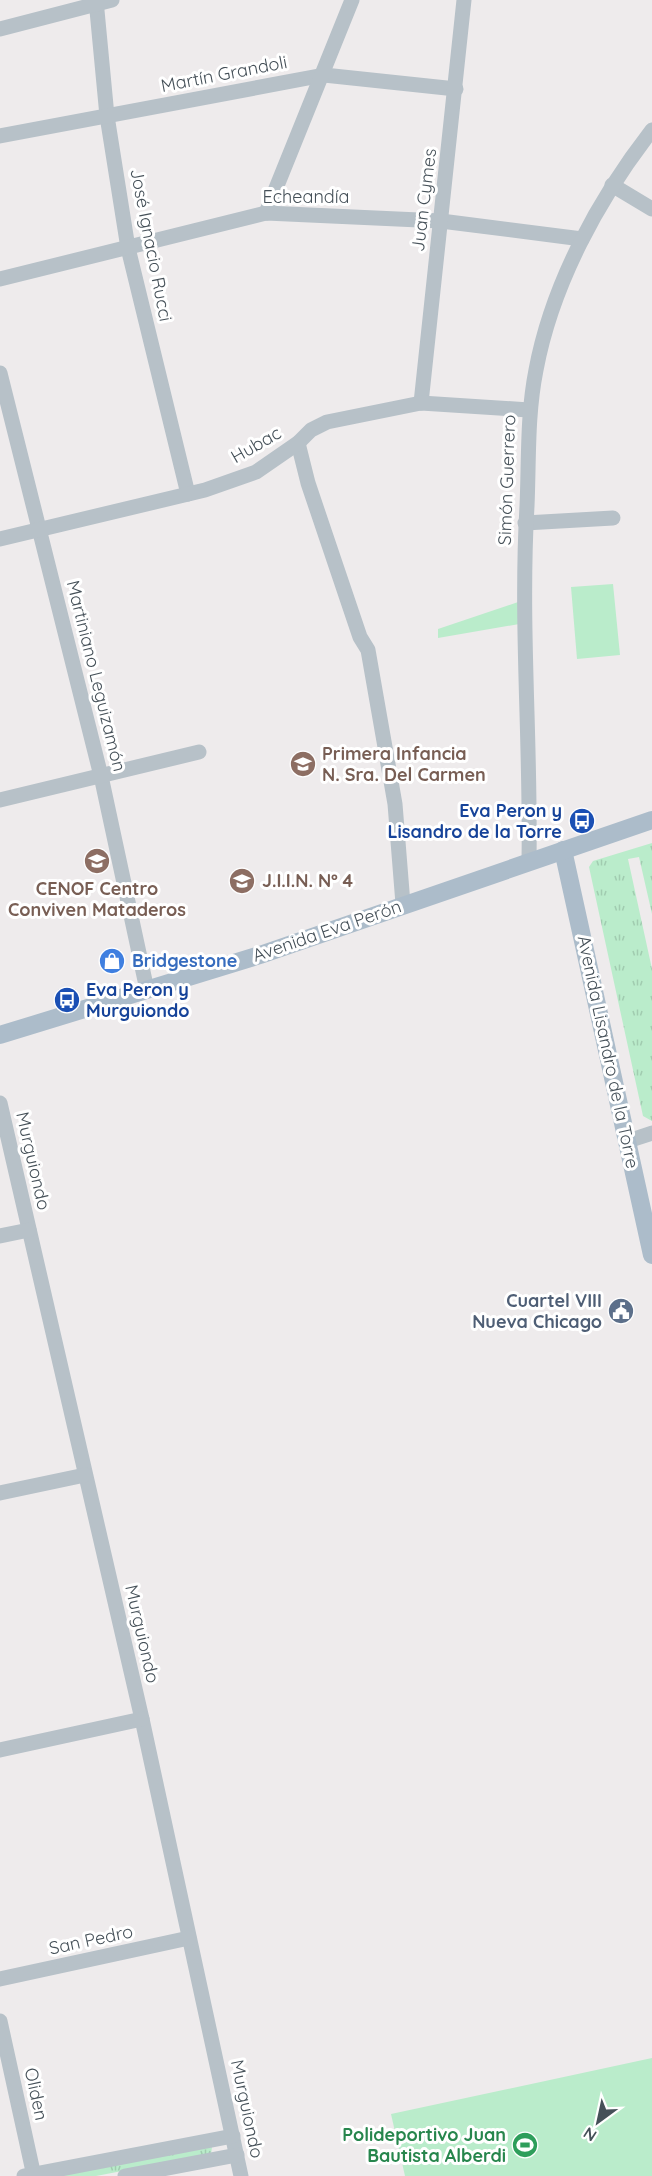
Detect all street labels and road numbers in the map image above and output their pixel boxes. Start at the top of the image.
street label: Martín Grandoli [159,50,289,97]
street label: Juan Cymes [406,147,441,253]
street label: José Ignacio Rucci [125,166,178,323]
street label: Echeandía [263,185,349,208]
street label: Simón Guerrero [493,414,520,546]
street label: Hubac [226,421,285,468]
street label: Martiniano Leguizamón [62,578,131,774]
street label: Avenida Eva Perón [249,894,404,967]
street label: Avenida Lisandro de la Torre [573,933,644,1170]
street label: Murguiondo [11,1110,56,1212]
street label: Murguiondo [120,1583,165,1685]
street label: San Pedro [47,1919,135,1960]
street label: Murguiondo [226,2058,269,2160]
street label: Oliden [20,2065,53,2122]

